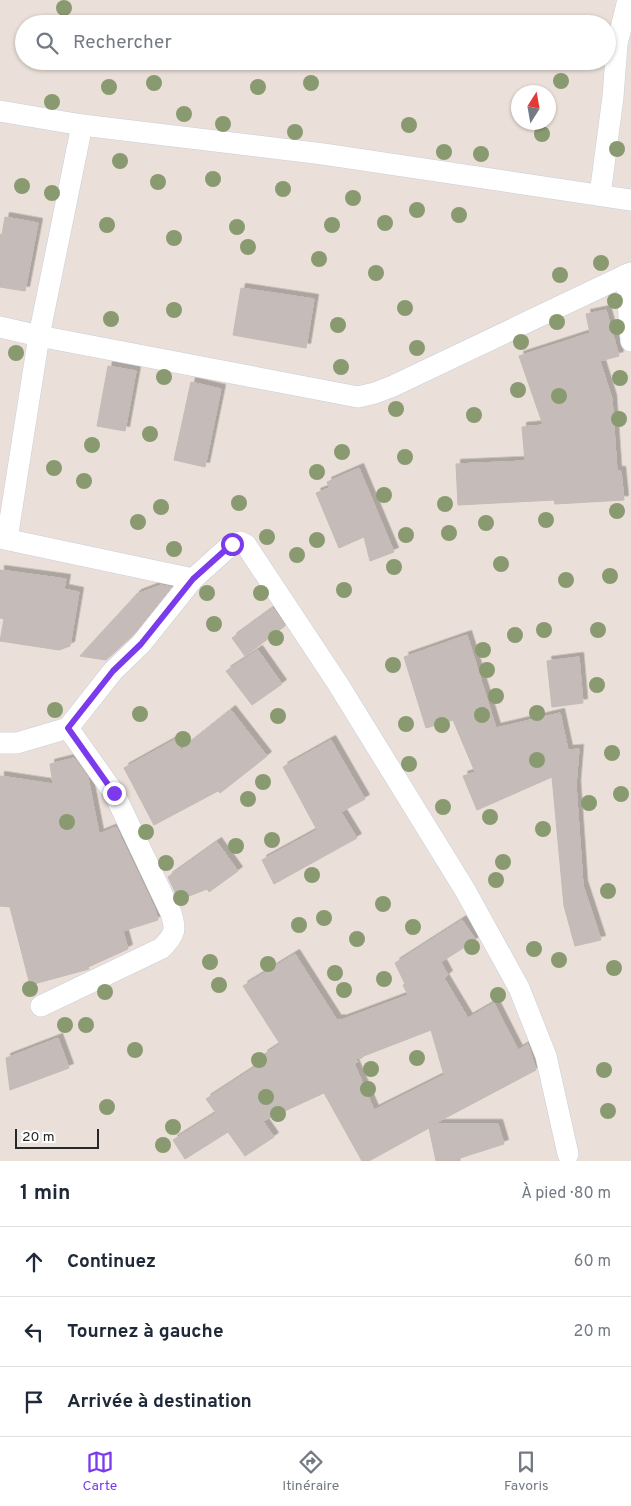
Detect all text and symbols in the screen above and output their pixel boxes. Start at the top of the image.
search box [15,15,616,70]
icon: search [33,29,61,57]
text: Rechercher [73,31,172,55]
north arrow [511,85,556,130]
route start [221,533,244,556]
route end [103,782,126,805]
scale bar [15,1126,99,1149]
text: 20 m [22,1129,55,1146]
text: 1 min [20,1180,70,1207]
text: À pied · 80 m [521,1184,611,1204]
icon: ahead [20,1248,48,1276]
text: Continuez [67,1250,156,1274]
text: 60 m [574,1252,611,1272]
icon: left [20,1318,48,1346]
text: Tournez à gauche [67,1320,224,1344]
text: 20 m [574,1322,611,1342]
icon: arrive [20,1388,48,1416]
text: Arrivée à destination [67,1390,252,1414]
tab: Carte [82,1448,117,1495]
tab: Itinéraire [282,1448,339,1495]
tab: Favoris [504,1448,549,1495]

